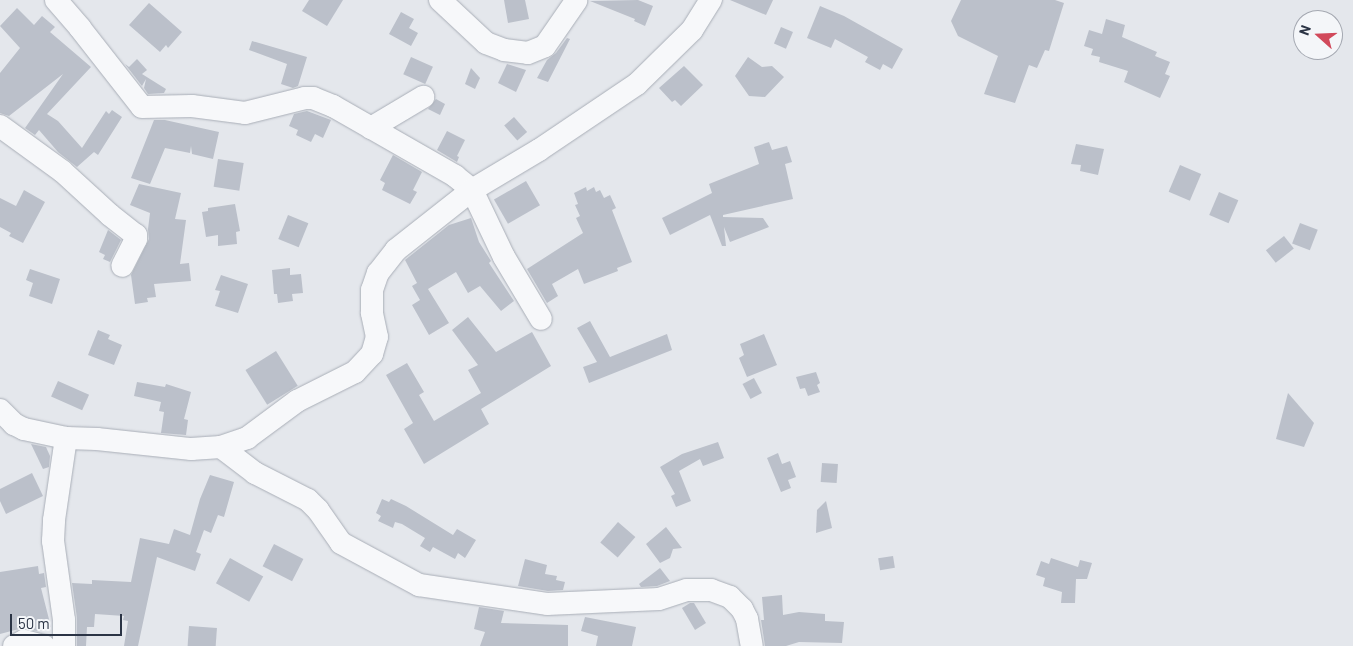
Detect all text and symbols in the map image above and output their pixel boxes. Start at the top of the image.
north arrow [1293,10,1343,60]
text: N [1295,23,1314,37]
scale bar [12,604,125,636]
text: 50 m [18,614,50,632]

